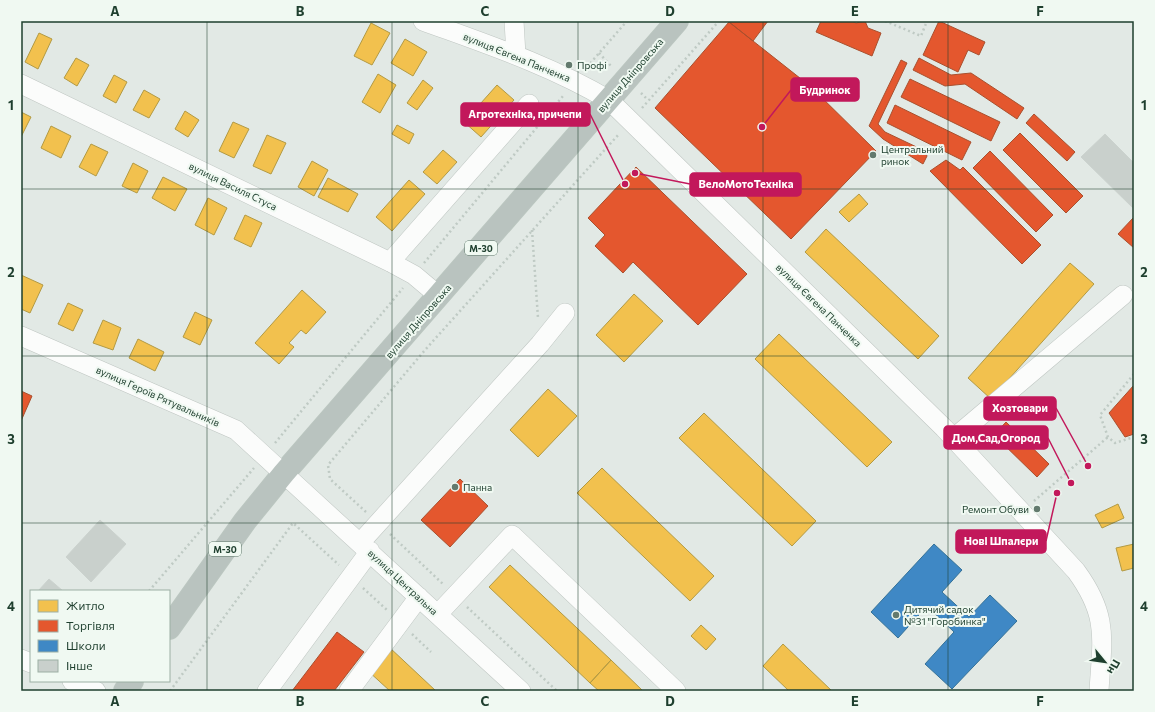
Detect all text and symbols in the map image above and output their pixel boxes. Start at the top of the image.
text: A [110,3,120,19]
text: B [296,3,305,19]
text: C [481,3,490,19]
text: D [665,3,675,19]
text: E [851,3,859,19]
text: F [1036,3,1044,19]
street label: вулиця Євгена Панченка [462,30,572,84]
street label: вулиця Дніпровська [595,36,665,114]
place label: Профі [577,59,607,71]
marker: Профі [564,60,574,70]
callout: Будринок [791,78,859,101]
text: Будринок [799,83,851,96]
text: 1 [8,97,14,113]
text: 1 [1141,97,1147,113]
callout: Агротехніка, причепи [461,103,590,126]
text: Агротехніка, причепи [468,107,582,120]
place label: Центральний ринок [881,143,943,167]
marker: Центральний ринок [868,150,878,160]
street label: вулиця Василя Стуса [187,159,279,213]
callout: ВелоМотоТехніка [690,173,801,196]
text: ВелоМотоТехніка [699,177,794,190]
road number: М-30 [465,241,497,255]
street label: вулиця Євгена Панченка [774,261,864,349]
text: 2 [7,264,15,280]
text: 2 [1140,264,1148,280]
street label: вулиця Дніпровська [383,282,453,360]
street label: вулиця Героїв Рятувальників [94,363,222,429]
callout: Хозтовари [984,397,1056,420]
text: Хозтовари [992,401,1048,414]
callout: Дом,Сад,Огород [944,426,1048,449]
text: 3 [7,431,15,447]
text: Дом,Сад,Огород [952,431,1041,444]
text: 3 [1140,431,1148,447]
place label: Панна [463,481,492,493]
marker: Панна [450,482,460,492]
place label: Ремонт Обуви [962,503,1029,515]
marker: Ремонт Обуви [1032,504,1042,514]
callout: Нові Шпалєри [956,530,1046,553]
text: Нові Шпалєри [964,534,1038,547]
road number: М-30 [209,542,241,556]
street label: вулиця Центральна [366,547,440,617]
legend [30,590,170,682]
text: 4 [7,598,15,614]
text: Житло [66,598,105,612]
text: 4 [1140,598,1148,614]
place label: Дитячий садок №31 "Горобинка" [904,603,986,627]
marker: Дитячий садок №31 "Горобинка" [891,610,901,620]
text: Торгівля [66,618,115,632]
text: Школи [66,638,106,652]
north arrow [1085,642,1125,682]
text: Інше [66,658,92,672]
text: Пн [1105,658,1123,677]
text: A [110,693,120,709]
text: B [296,693,305,709]
text: C [481,693,490,709]
text: D [665,693,675,709]
text: E [851,693,859,709]
text: F [1036,693,1044,709]

